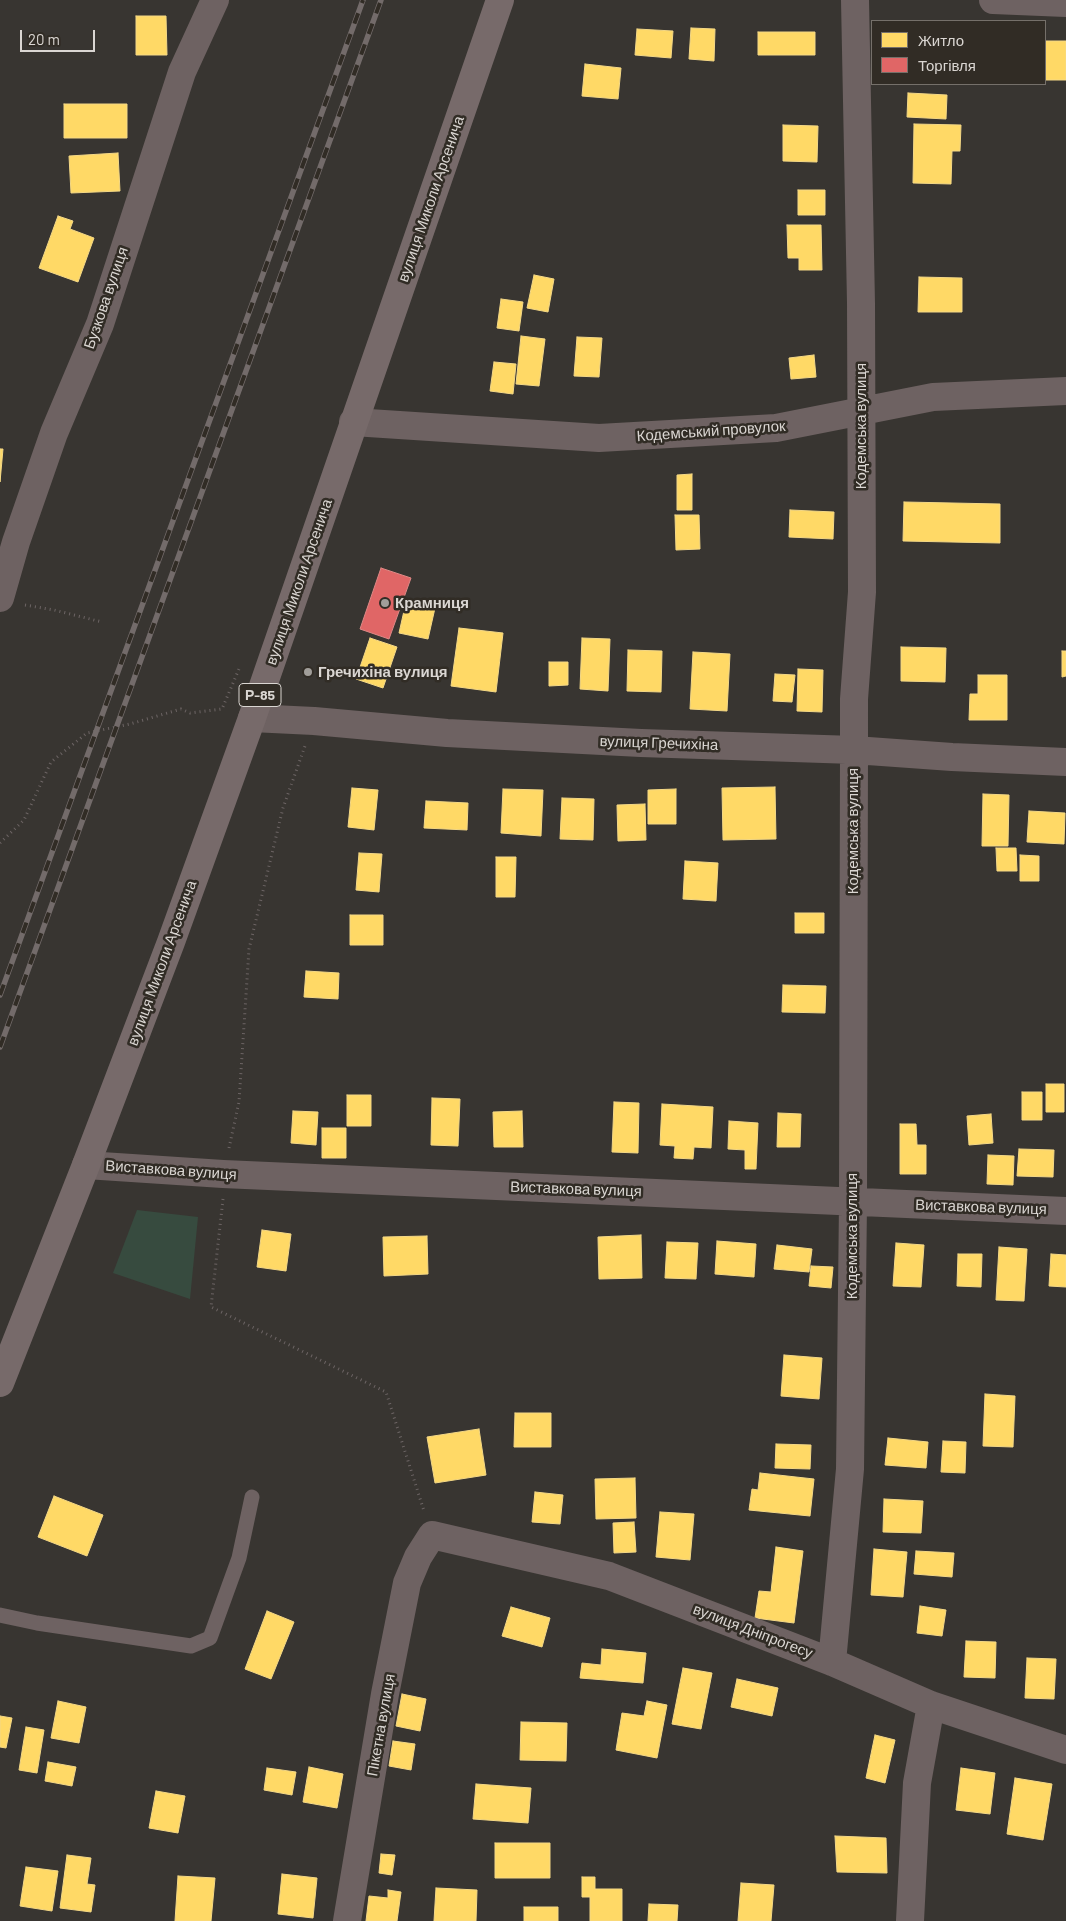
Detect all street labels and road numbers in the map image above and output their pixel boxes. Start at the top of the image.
street label: вулиця Миколи Арсенича [394,114,468,284]
street label: Бузкова вулиця [80,245,132,351]
street label: Кодемська вулиця [852,363,870,489]
street label: Кодемський провулок [636,417,786,445]
street label: вулиця Миколи Арсенича [262,497,336,667]
road number: Р-85 [239,684,281,706]
street label: вулиця Гречихіна [599,732,719,754]
street label: Кодемська вулиця [844,768,862,894]
street label: вулиця Миколи Арсенича [124,878,200,1048]
street label: Виставкова вулиця [105,1156,237,1184]
street label: Кодемська вулиця [843,1173,861,1299]
street label: Виставкова вулиця [510,1178,642,1200]
street label: Виставкова вулиця [915,1196,1047,1218]
street label: вулиця Дніпрогесу [691,1600,815,1662]
street label: Пікетна вулиця [363,1672,399,1778]

